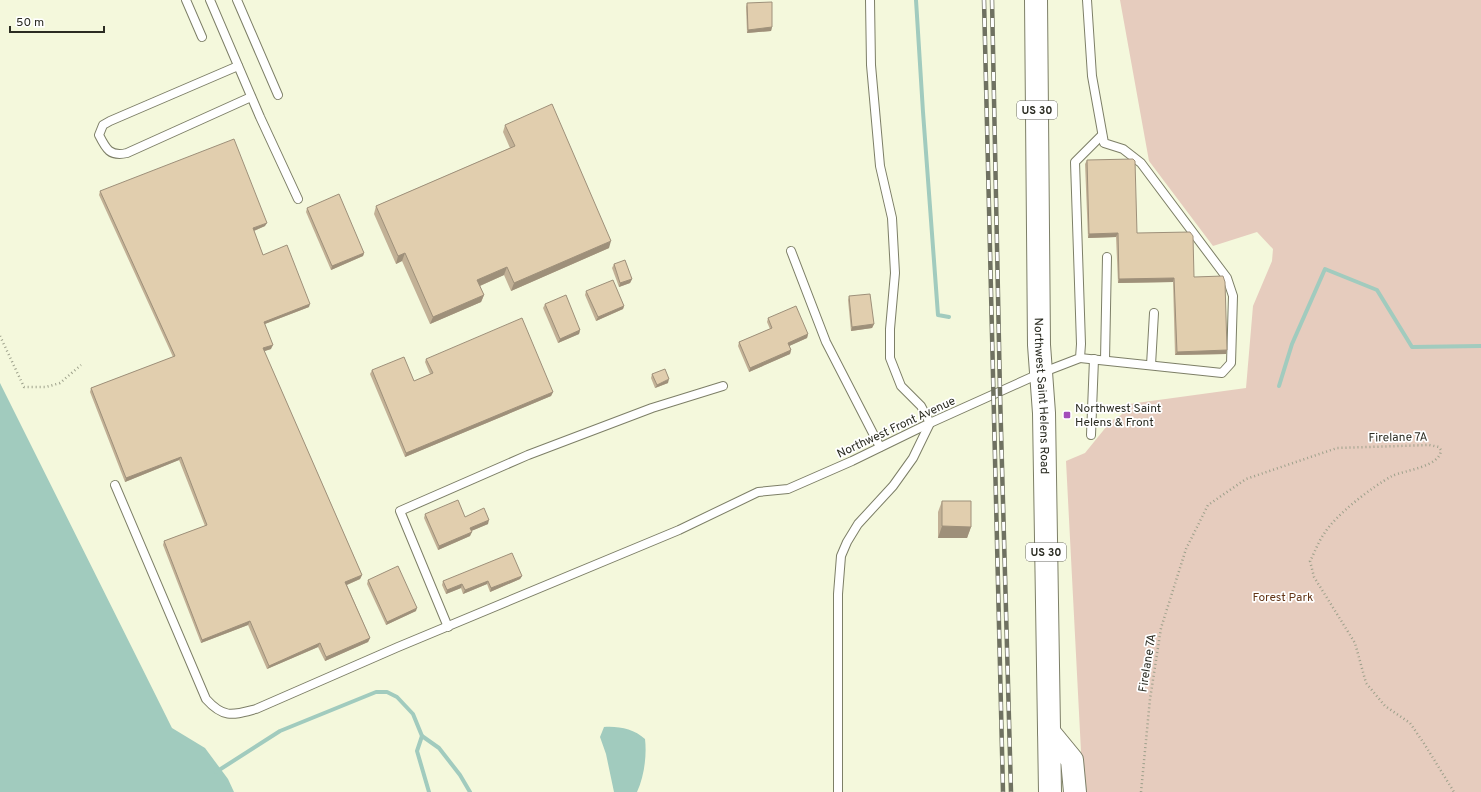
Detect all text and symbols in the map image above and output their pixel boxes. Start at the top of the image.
scale bar [10,8,104,34]
text: 50 m [16,15,44,31]
road number: US 30 [1017,101,1057,119]
street label: Northwest Saint Helens Road [1030,317,1052,474]
street label: Northwest Front Avenue [835,393,958,462]
place label: Northwest Saint Helens & Front [1075,401,1161,431]
marker: Northwest Saint Helens & Front [1062,410,1072,420]
street label: Firelane 7A [1368,429,1428,447]
road number: US 30 [1026,543,1066,561]
park label: Forest Park [1253,590,1313,606]
street label: Firelane 7A [1135,633,1161,694]

